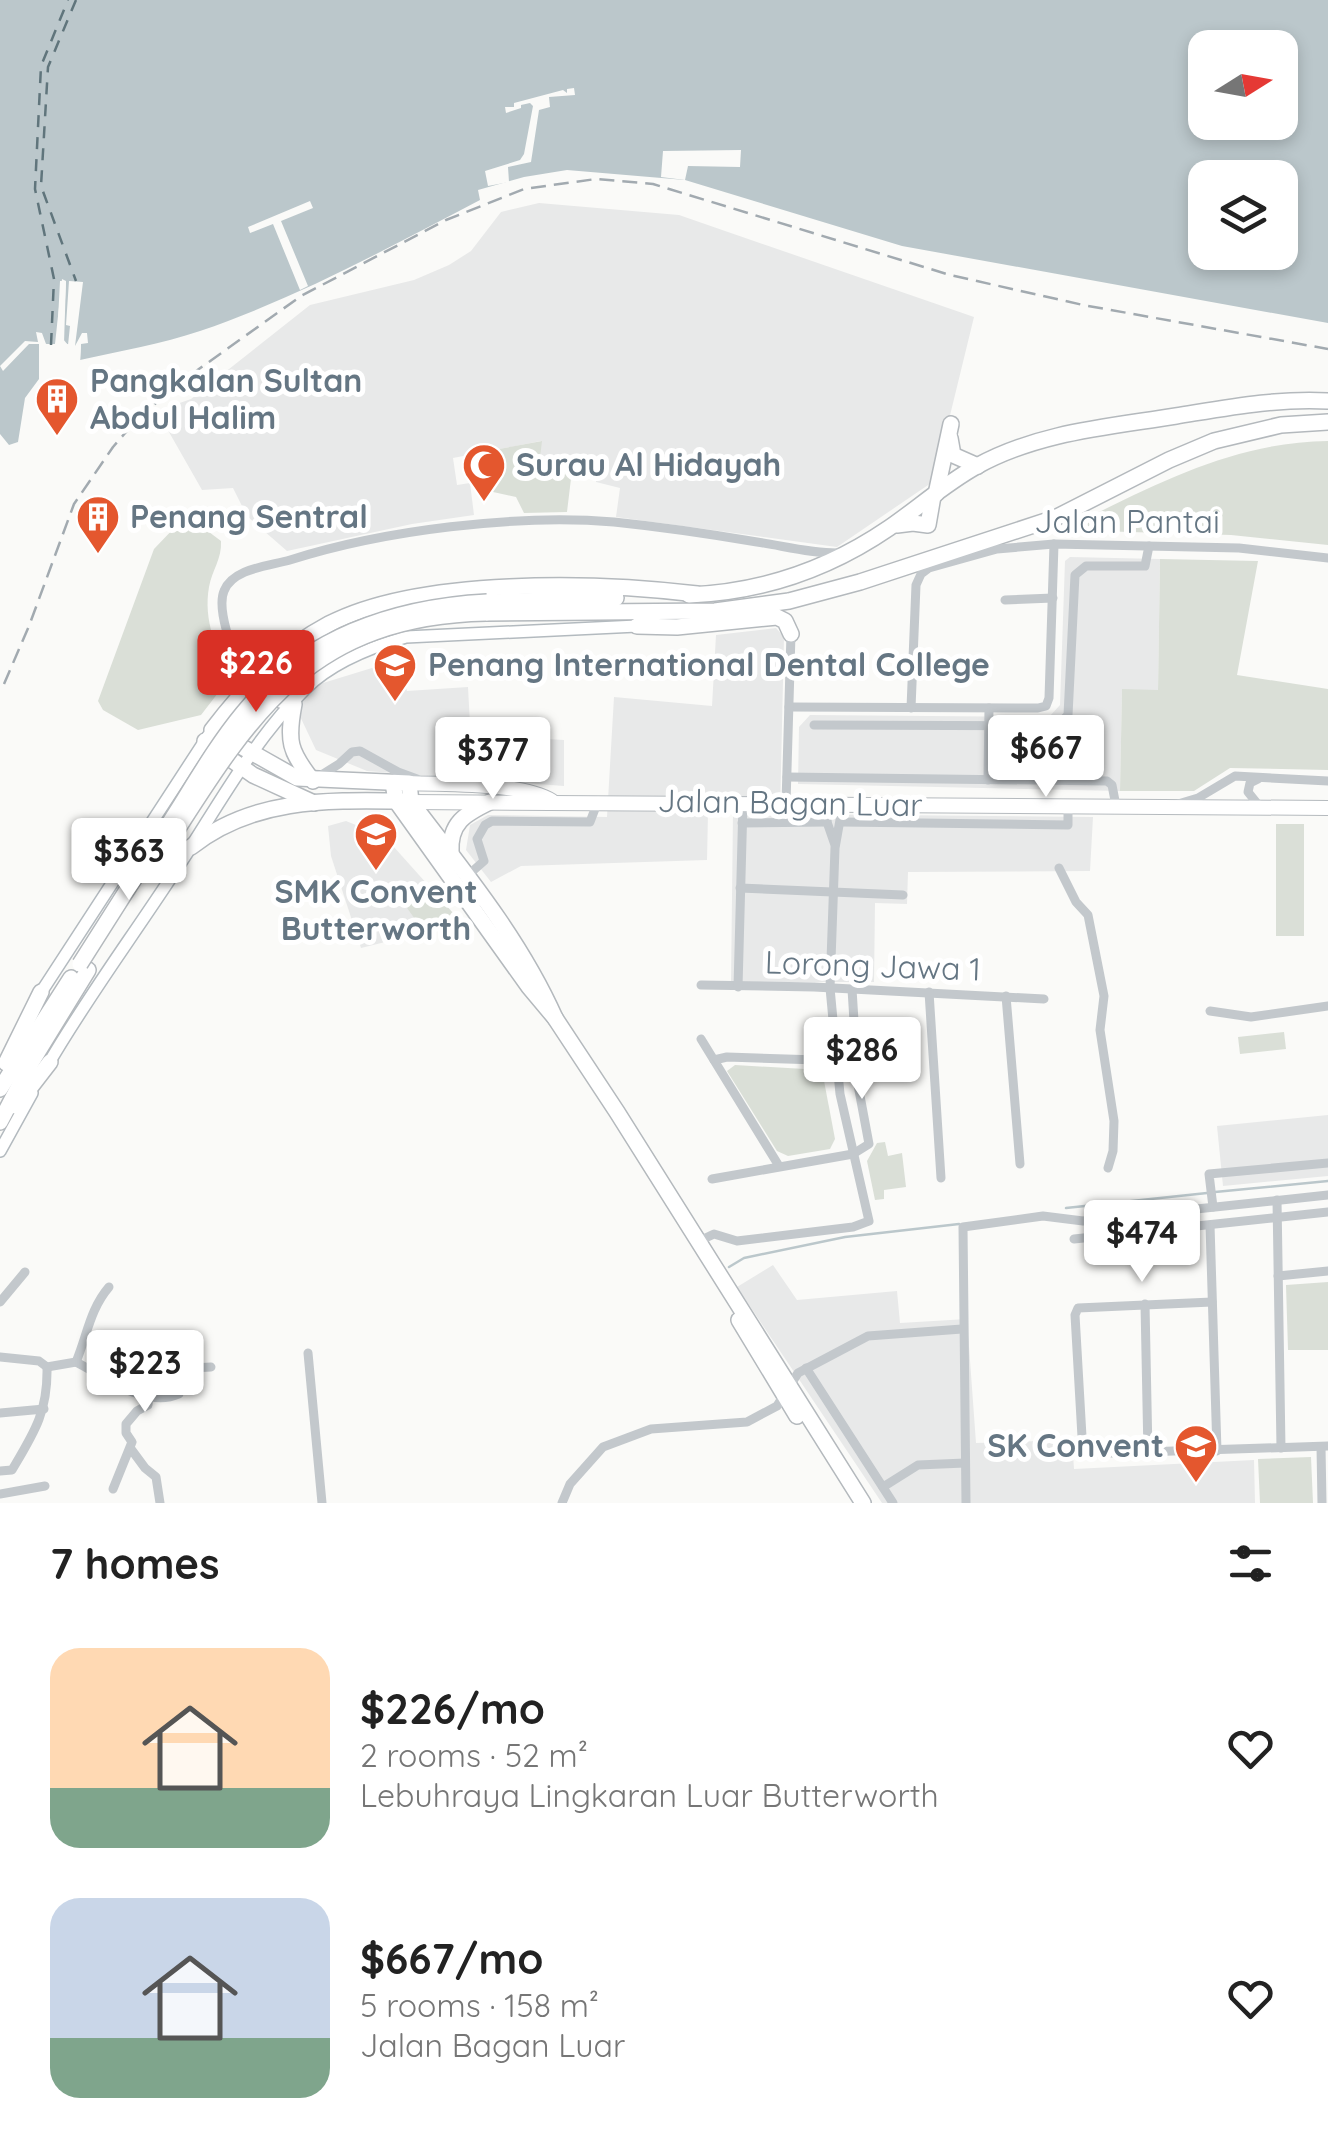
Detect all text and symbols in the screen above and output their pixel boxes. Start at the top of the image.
north arrow [1188,30,1298,140]
map controls [1188,30,1298,270]
button: layers [1188,160,1298,270]
place label: Pangkalan Sultan Abdul Halim [90,360,362,437]
building icon: Pangkalan Sultan Abdul Halim [34,376,80,437]
mosque icon: Surau Al Hidayah [461,442,507,503]
place label: Surau Al Hidayah [516,444,781,484]
building icon: Penang Sentral [75,494,121,555]
place label: Penang Sentral [130,496,368,536]
street label: Jalan Pantai [1034,501,1220,541]
pin: $226 [197,630,315,715]
text: $226 [219,642,293,682]
school or university icon: Penang International Dental College [372,642,418,703]
place label: Penang International Dental College [428,644,990,684]
pin: $667 [987,715,1105,800]
pin: $377 [434,717,552,802]
text: $667 [1010,727,1082,767]
text: $377 [457,729,529,769]
street label: Jalan Bagan Luar [657,780,923,824]
school or university icon: SMK Convent Butterworth [353,811,399,872]
pin: $363 [70,818,188,903]
text: $363 [93,830,165,870]
place label: SMK Convent Butterworth [274,871,478,948]
street label: Lorong Jawa 1 [764,941,982,989]
pin: $286 [803,1017,921,1102]
text: $286 [826,1029,898,1069]
pin: $474 [1083,1200,1201,1285]
text: $474 [1106,1212,1178,1252]
pin: $223 [86,1330,204,1415]
text: $223 [109,1342,181,1382]
school or university icon: SK Convent [1173,1423,1219,1484]
place label: SK Convent [987,1425,1164,1465]
icon: filters [1223,1536,1278,1591]
text: 7 homes [50,1537,219,1590]
text: $226/mo [360,1682,545,1735]
icon: home [130,1688,250,1808]
icon: heart [1223,1721,1278,1776]
text: 2 rooms · 52 m² [360,1735,588,1775]
text: Lebuhraya Lingkaran Luar Butterworth [360,1775,939,1815]
text: $667/mo [360,1932,543,1985]
icon: home [130,1938,250,2058]
icon: heart [1223,1971,1278,2026]
text: 5 rooms · 158 m² [360,1985,599,2025]
text: Jalan Bagan Luar [360,2025,625,2065]

